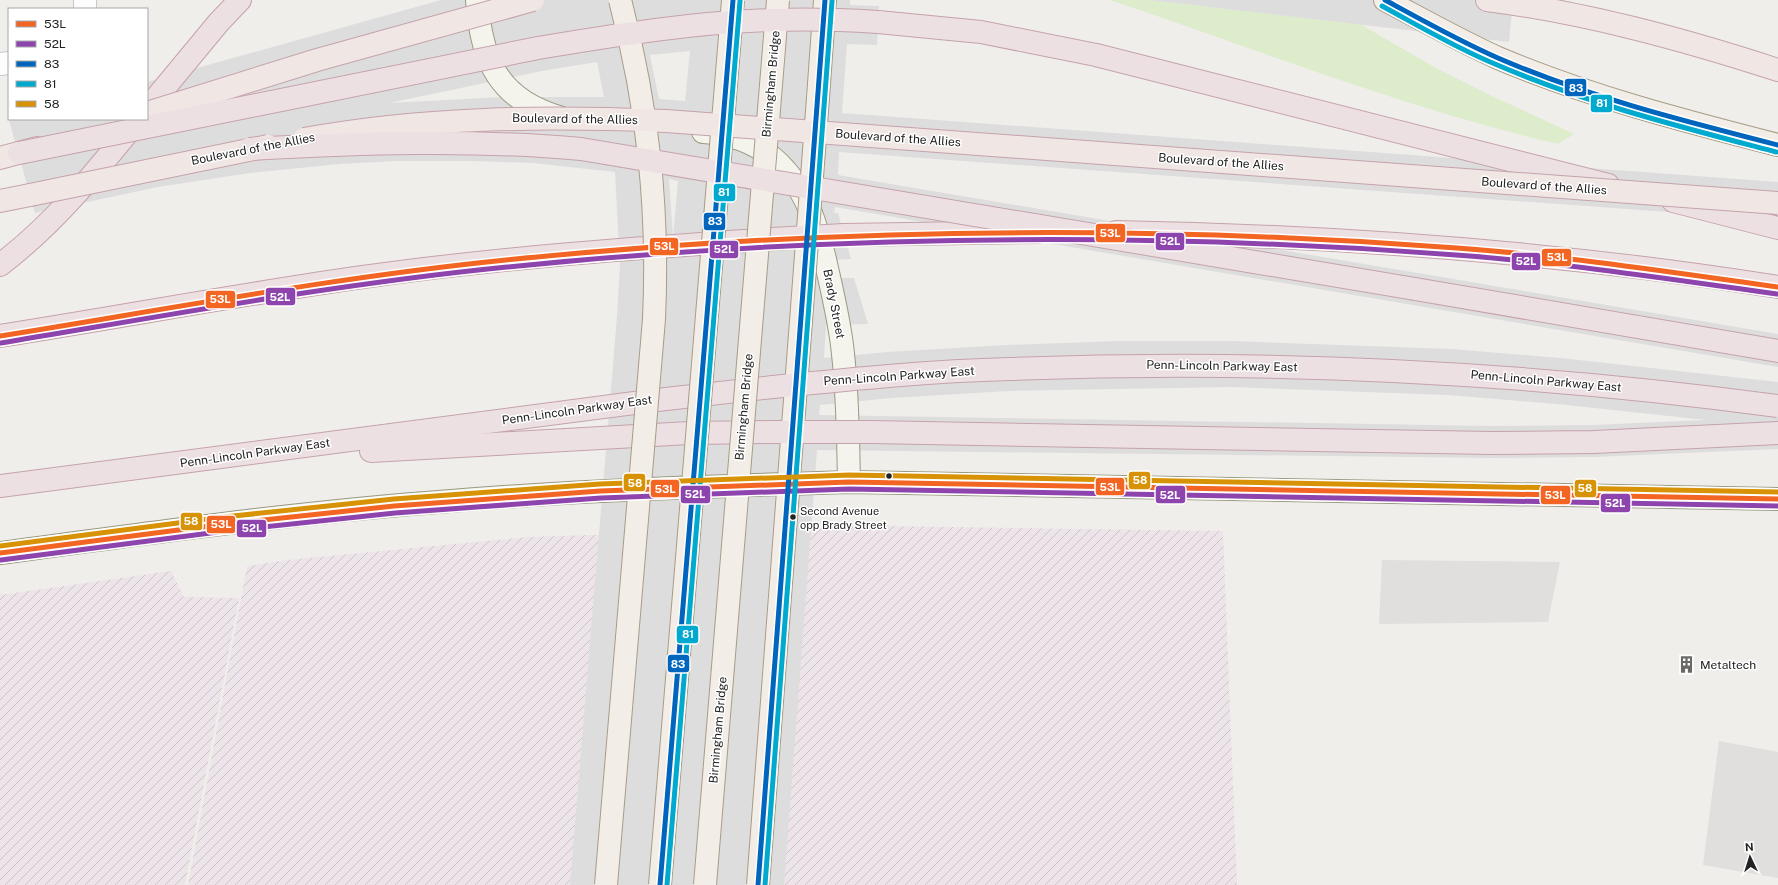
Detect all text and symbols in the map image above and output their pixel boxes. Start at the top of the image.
legend [8,8,148,120]
text: 53L [44,17,66,31]
street label: Birmingham Bridge [759,30,783,138]
text: 52L [44,37,66,51]
text: 83 [44,57,59,71]
text: 81 [44,77,57,91]
line badge: 83 [1564,78,1587,97]
text: 83 [1569,82,1583,94]
line badge: 81 [1590,94,1613,113]
text: 58 [44,97,60,111]
text: 81 [1596,97,1608,109]
street label: Boulevard of the Allies [512,111,638,127]
street label: Boulevard of the Allies [835,127,961,149]
street label: Boulevard of the Allies [190,130,316,168]
street label: Boulevard of the Allies [1158,151,1284,173]
street label: Boulevard of the Allies [1481,175,1607,197]
line badge: 81 [713,183,736,202]
text: 81 [718,186,730,198]
line badge: 83 [703,212,726,231]
text: 83 [708,215,722,227]
line badge: 53L [1095,223,1126,243]
text: 53L [1099,227,1121,239]
line badge: 52L [1155,232,1185,251]
text: 52L [1160,235,1180,247]
line badge: 53L [649,237,679,256]
text: 53L [653,240,675,252]
line badge: 52L [709,240,739,259]
text: 52L [714,243,734,255]
line badge: 53L [1541,248,1572,267]
text: 53L [1546,251,1568,263]
line badge: 52L [1511,252,1541,271]
text: 52L [1516,255,1536,267]
street label: Brady Street [820,268,848,340]
line badge: 52L [265,287,296,306]
line badge: 53L [205,290,236,309]
text: 52L [270,291,290,303]
text: 53L [209,293,231,305]
street label: Birmingham Bridge [732,353,756,461]
street label: Penn-Lincoln Parkway East [1146,358,1298,374]
street label: Penn-Lincoln Parkway East [823,364,975,388]
street label: Penn-Lincoln Parkway East [1470,367,1622,395]
street label: Penn-Lincoln Parkway East [501,392,653,427]
street label: Penn-Lincoln Parkway East [179,435,331,470]
unlabelled marker [884,471,894,481]
line badge: 58 [1128,471,1151,490]
line badge: 58 [623,473,646,492]
text: 58 [1133,474,1147,486]
text: 58 [628,477,642,489]
line badge: 53L [1095,477,1125,496]
line badge: 53L [650,479,680,498]
line badge: 58 [1574,479,1597,498]
text: 53L [1099,481,1121,493]
text: 58 [1578,482,1592,494]
text: 53L [654,483,676,495]
line badge: 52L [680,485,711,504]
line badge: 52L [1155,485,1186,504]
line badge: 53L [1540,485,1571,505]
text: 52L [685,488,705,500]
text: 52L [1160,489,1180,501]
text: 53L [1544,489,1566,501]
line badge: 52L [1600,493,1631,513]
text: 52L [1605,497,1625,509]
place label: Second Avenue opp Brady Street [800,505,887,531]
line badge: 58 [180,512,203,531]
marker: Second Avenue opp Brady Street [788,512,798,522]
text: 58 [184,515,198,527]
line badge: 53L [206,515,236,534]
text: 53L [210,518,232,530]
line badge: 52L [236,519,267,538]
text: 52L [242,522,262,534]
line badge: 81 [676,625,699,644]
text: 81 [682,628,694,640]
line badge: 83 [667,654,690,673]
building icon: Metaltech [1677,655,1697,675]
text: 83 [671,658,685,670]
place label: Metaltech [1700,658,1756,672]
street label: Birmingham Bridge [706,676,730,784]
north arrow [1730,837,1770,877]
text: N [1745,841,1754,853]

